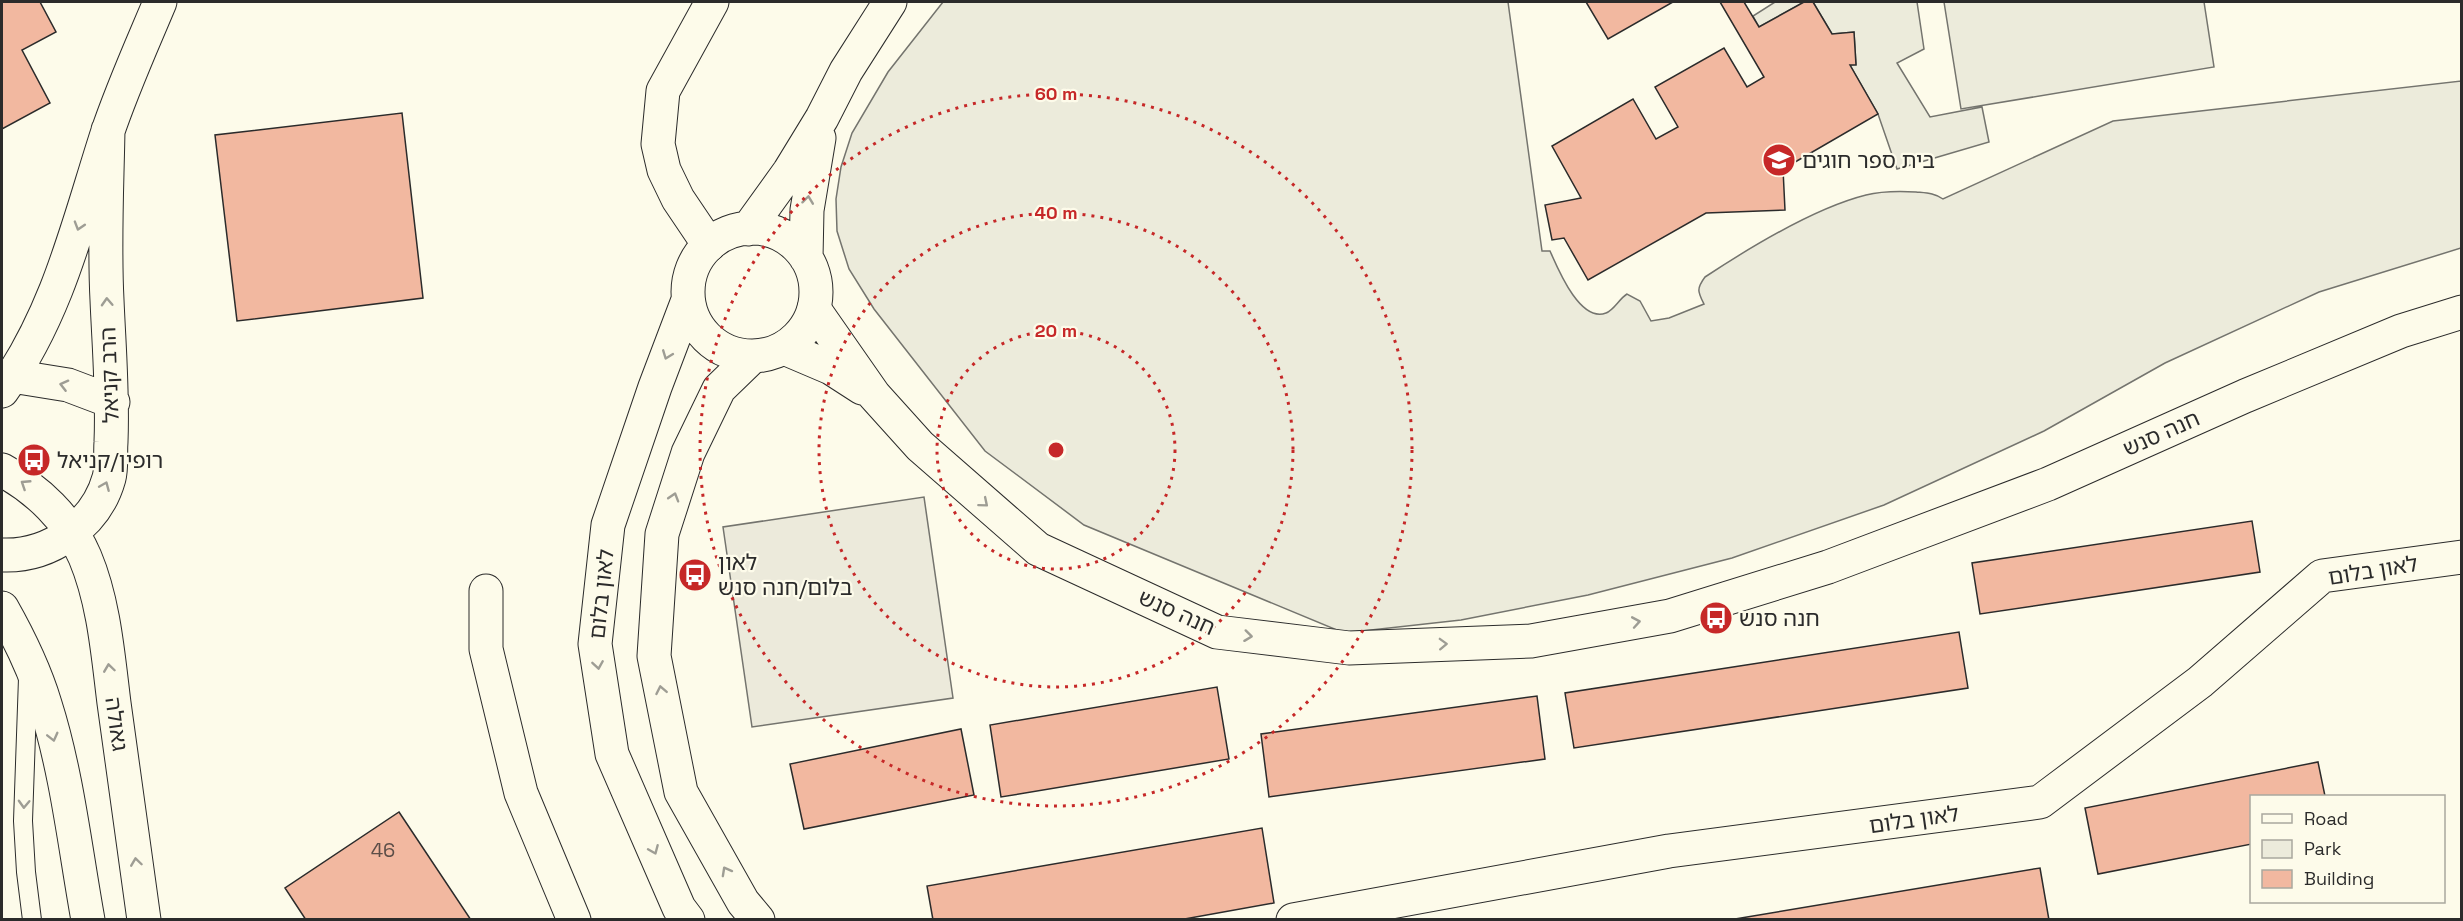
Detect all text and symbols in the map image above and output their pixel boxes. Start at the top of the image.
text: 60 m [1035,82,1077,105]
school or university icon: בית ספר חוגים [1761,142,1797,178]
place label: בית ספר חוגים [1802,146,1935,174]
one-way arrow [802,195,814,204]
text: 40 m [1034,201,1078,224]
one-way arrow [74,220,86,231]
one-way arrow [100,298,113,307]
text: 20 m [1035,319,1077,342]
street label: הרב קניאל [93,326,125,424]
one-way arrow [662,348,674,359]
one-way arrow [59,379,69,392]
street label: חנה סנש [2118,404,2204,462]
centre of rings [1046,440,1066,460]
bus stop icon: רופין/קניאל [16,442,52,478]
place label: רופין/קניאל [57,446,163,474]
one-way arrow [20,480,31,491]
one-way arrow [98,481,110,492]
one-way arrow [667,492,679,503]
one-way arrow [977,496,988,507]
street label: לאון בלום [582,548,620,640]
place label: לאון בלום/חנה סנש [718,548,853,601]
street label: לאון בלום [2326,549,2420,591]
bus stop icon: לאון בלום/חנה סנש [677,557,713,593]
street label: חנה סנש [1134,583,1220,641]
bus stop icon: חנה סנש [1698,600,1734,636]
place label: חנה סנש [1739,604,1820,632]
one-way arrow [1631,616,1641,629]
one-way arrow [1244,629,1253,641]
one-way arrow [1438,638,1447,651]
one-way arrow [591,659,604,669]
one-way arrow [104,664,116,673]
one-way arrow [655,685,668,695]
street label: גאולה [99,695,135,753]
one-way arrow [46,732,59,742]
legend [2250,795,2445,903]
one-way arrow [17,799,30,808]
street label: לאון בלום [1867,799,1961,839]
text: Road [2304,807,2348,830]
house number: 46 [371,837,395,863]
text: Park [2304,837,2342,860]
one-way arrow [646,844,658,855]
one-way arrow [130,857,142,866]
one-way arrow [722,867,733,877]
text: Building [2304,867,2374,890]

